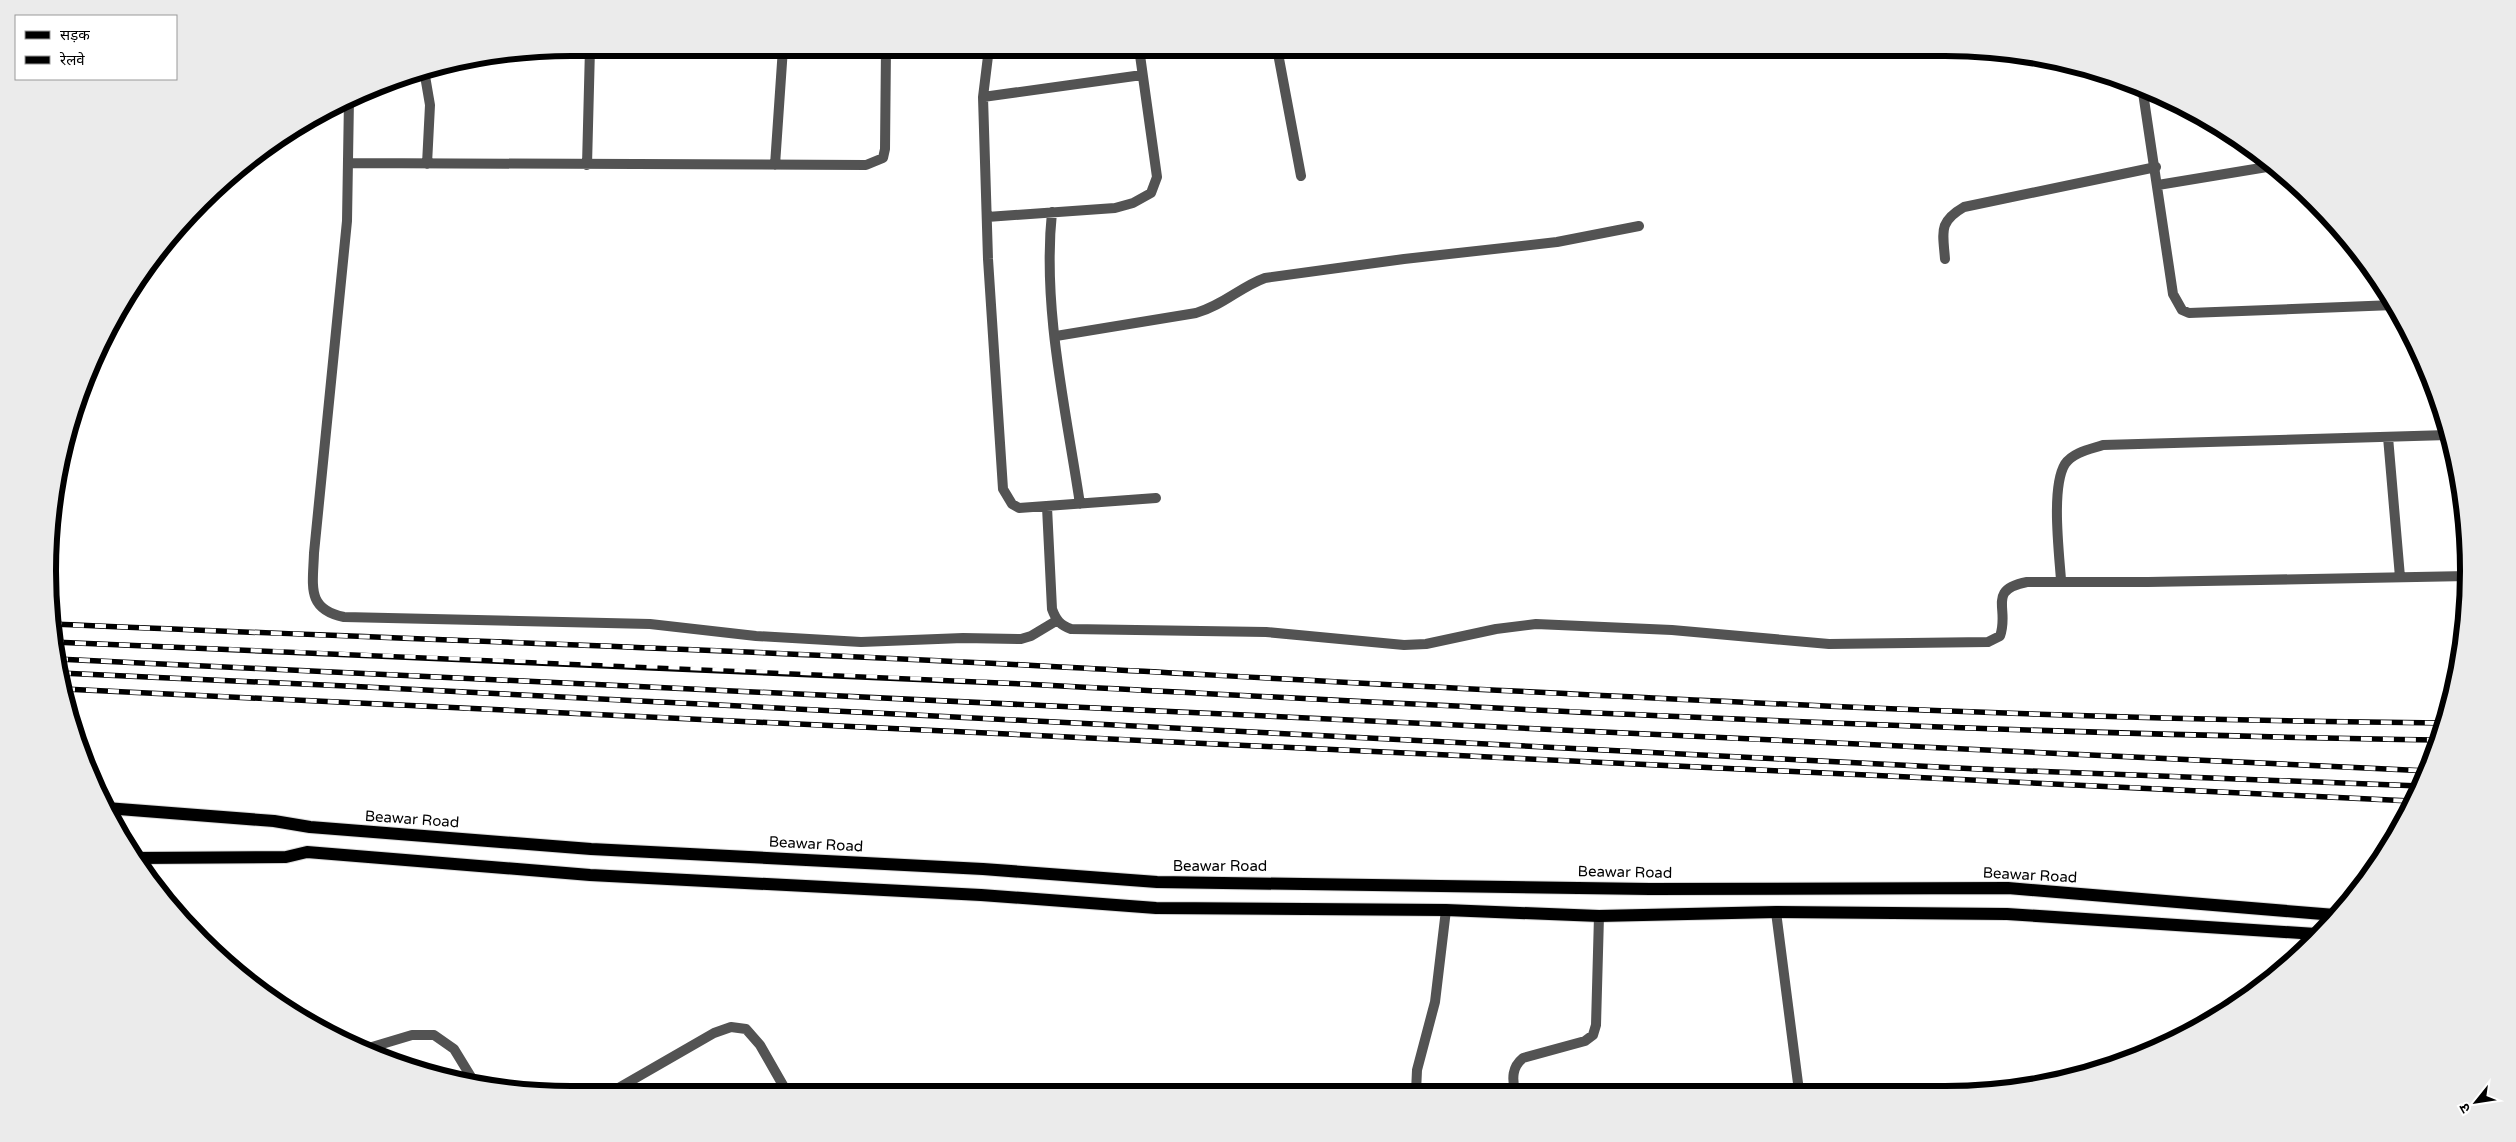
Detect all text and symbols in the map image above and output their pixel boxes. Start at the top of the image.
legend [15,15,178,80]
text: सड़क [60,26,90,44]
text: रेलवे [59,51,85,69]
street label: Beawar Road [364,807,460,831]
street label: Beawar Road [768,833,864,855]
street label: Beawar Road [1173,857,1267,875]
street label: Beawar Road [1578,862,1672,882]
street label: Beawar Road [1982,864,2078,886]
north arrow [2451,1077,2501,1127]
text: उ [2455,1100,2475,1116]

